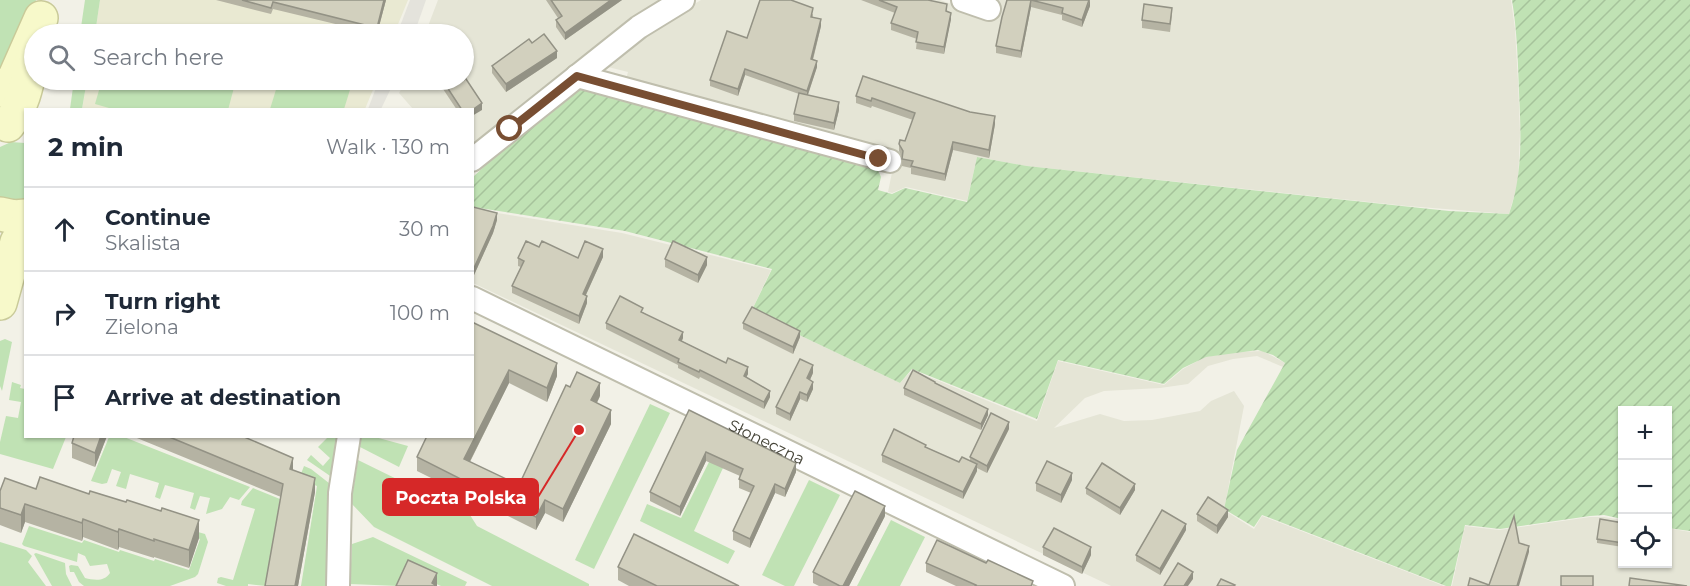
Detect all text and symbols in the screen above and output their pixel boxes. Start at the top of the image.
search box [24,24,474,90]
icon: search [45,41,78,74]
text: Search here [93,44,224,71]
route start [496,115,522,141]
text: 2 min [48,131,124,163]
text: Walk · 130 m [326,135,450,159]
route end [865,145,891,171]
text: Continue [105,204,211,231]
icon: ahead [48,213,81,246]
text: 30 m [399,217,450,241]
text: Skalista [105,231,181,255]
text: Turn right [105,288,220,315]
icon: right [48,297,81,330]
text: 100 m [390,301,450,325]
text: Zielona [105,315,179,339]
icon: arrive [48,381,81,414]
text: Arrive at destination [105,384,341,411]
map controls [1618,406,1672,568]
button: + [1618,406,1672,460]
street label: Słoneczna [726,416,808,469]
button: − [1618,460,1672,514]
callout: Poczta Polska [383,479,538,515]
text: Poczta Polska [395,487,527,509]
button: locate [1618,514,1672,568]

